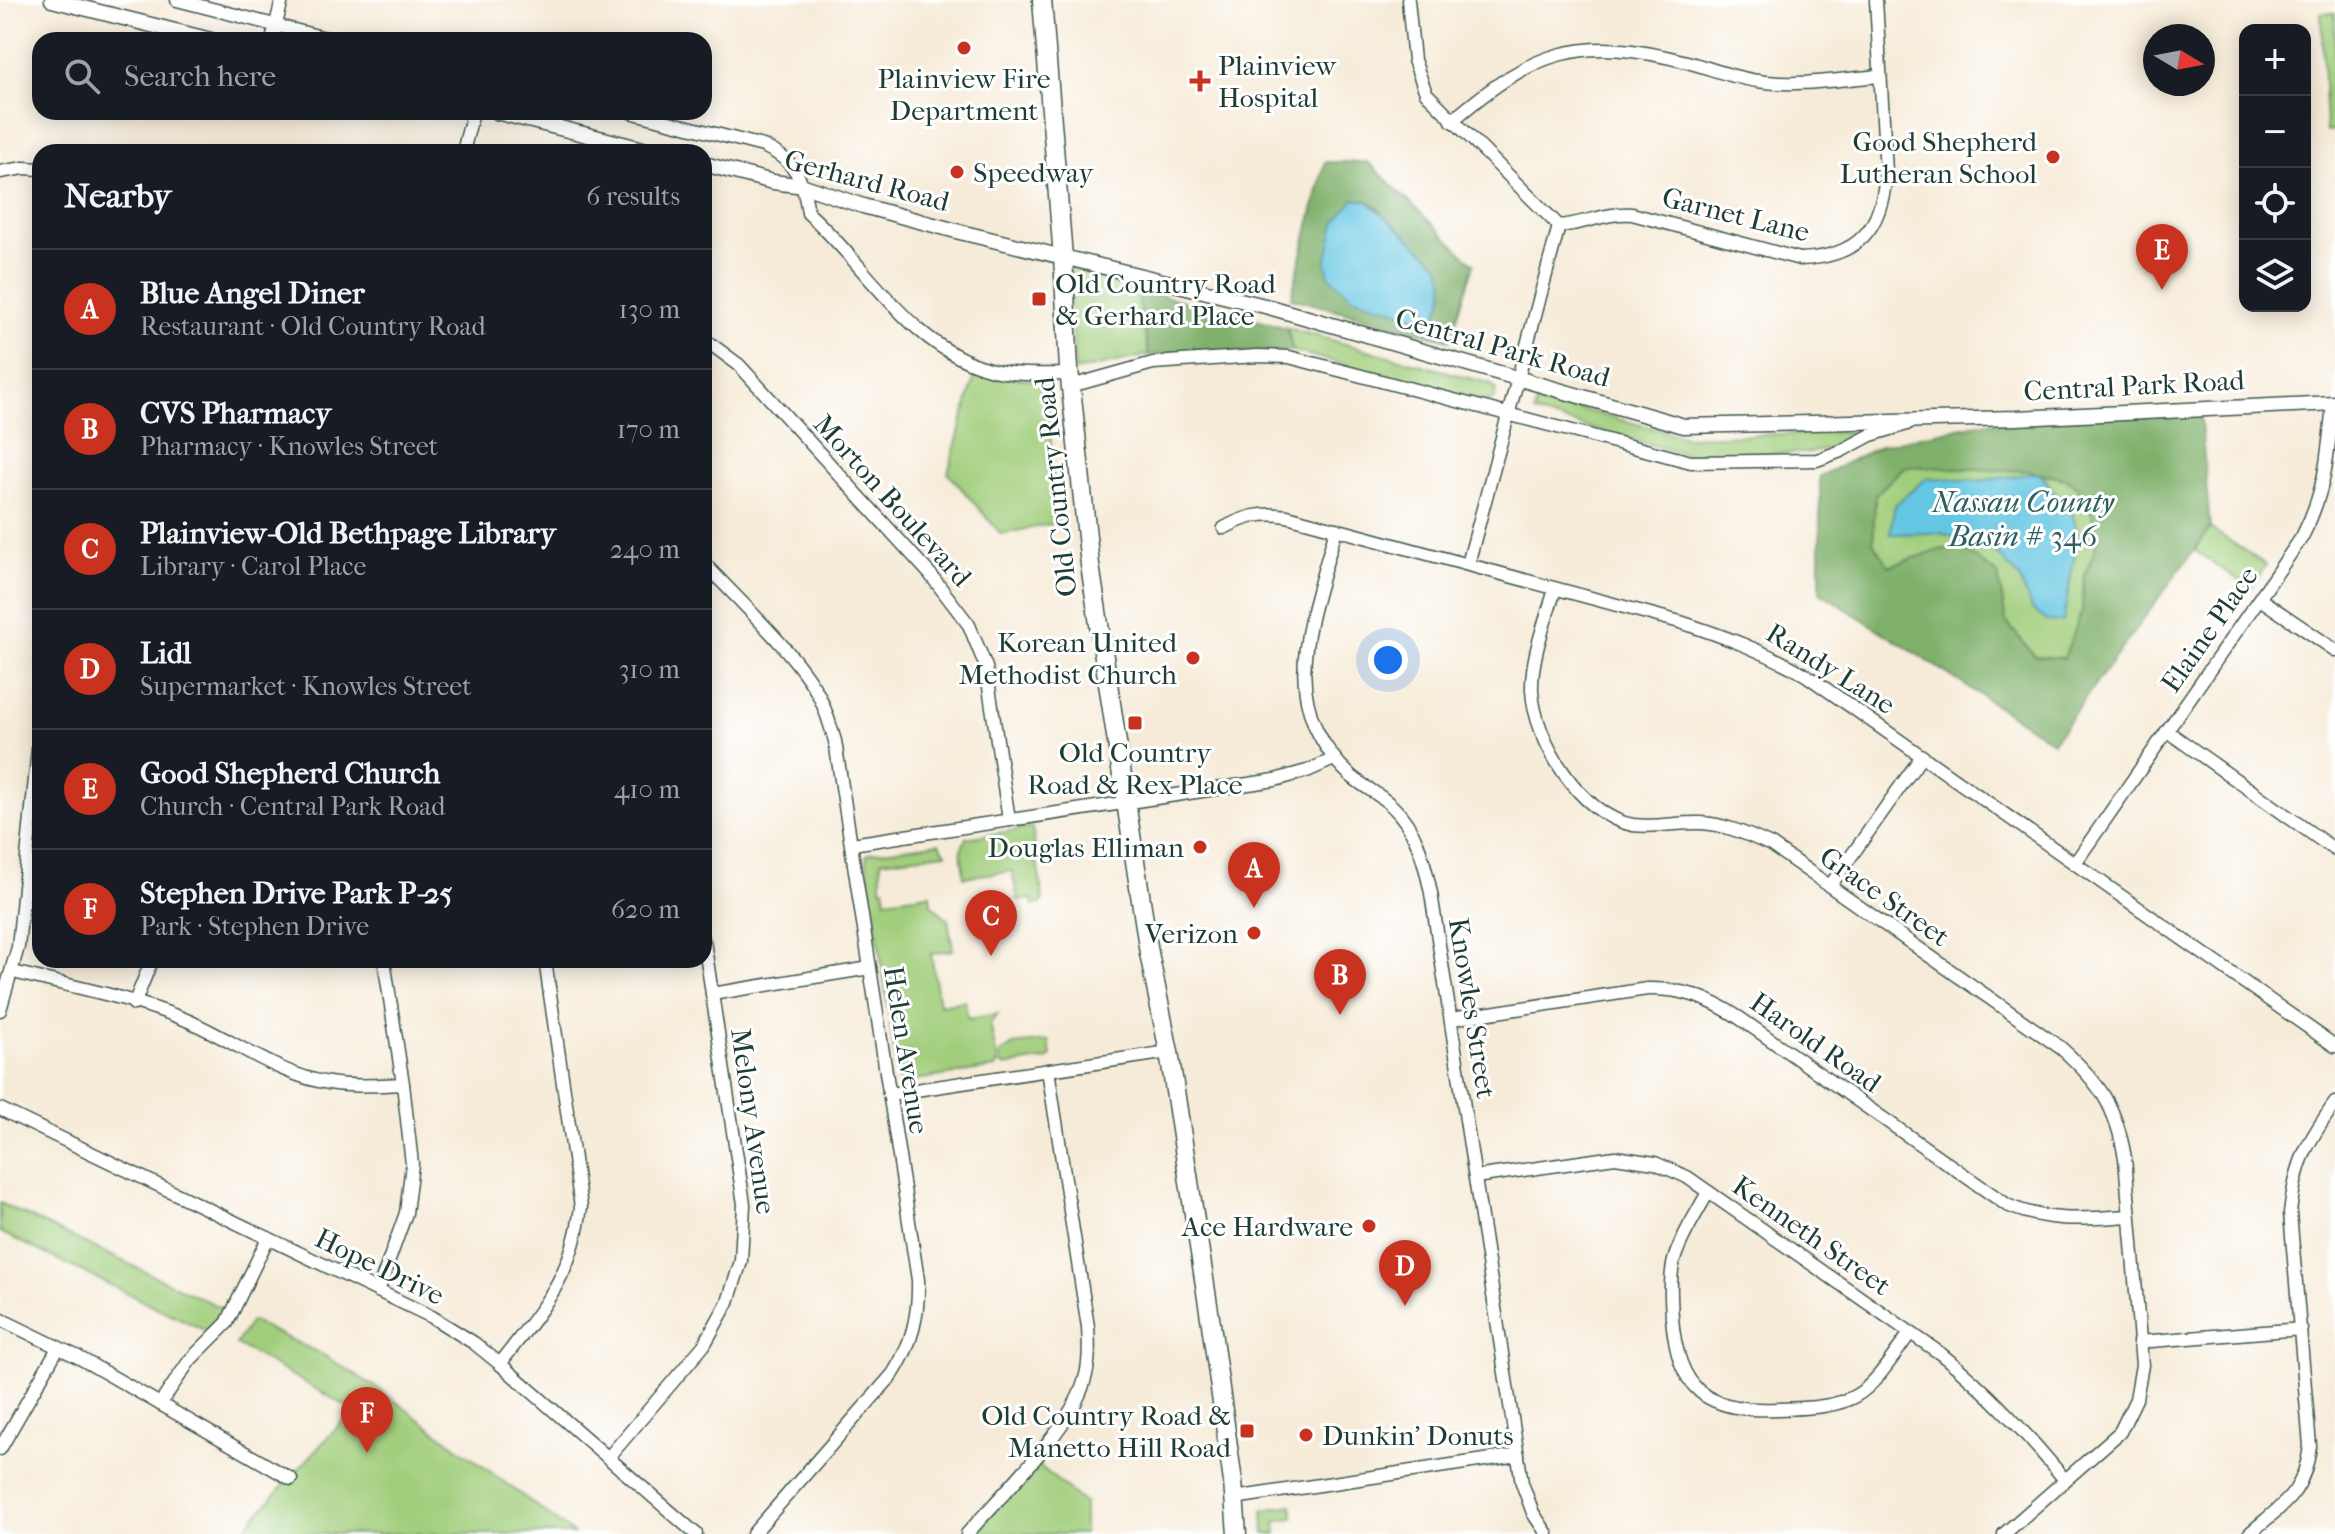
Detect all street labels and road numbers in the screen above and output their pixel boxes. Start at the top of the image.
street label: Gerhard Road [781,143,954,219]
street label: Garnet Lane [1659,180,1813,249]
street label: Central Park Road [1392,301,1615,394]
street label: Central Park Road [2023,363,2246,408]
street label: Old Country Road [1027,375,1083,598]
street label: Morton Boulevard [807,407,979,594]
street label: Elaine Place [2154,560,2265,698]
street label: Randy Lane [1760,616,1901,721]
street label: Grace Street [1813,840,1956,953]
street label: Knowles Street [1442,915,1503,1101]
street label: Helen Avenue [877,964,936,1137]
street label: Harold Road [1744,985,1888,1100]
street label: Melony Avenue [724,1026,783,1216]
street label: Kenneth Street [1726,1169,1897,1302]
street label: Hope Drive [310,1221,450,1312]

